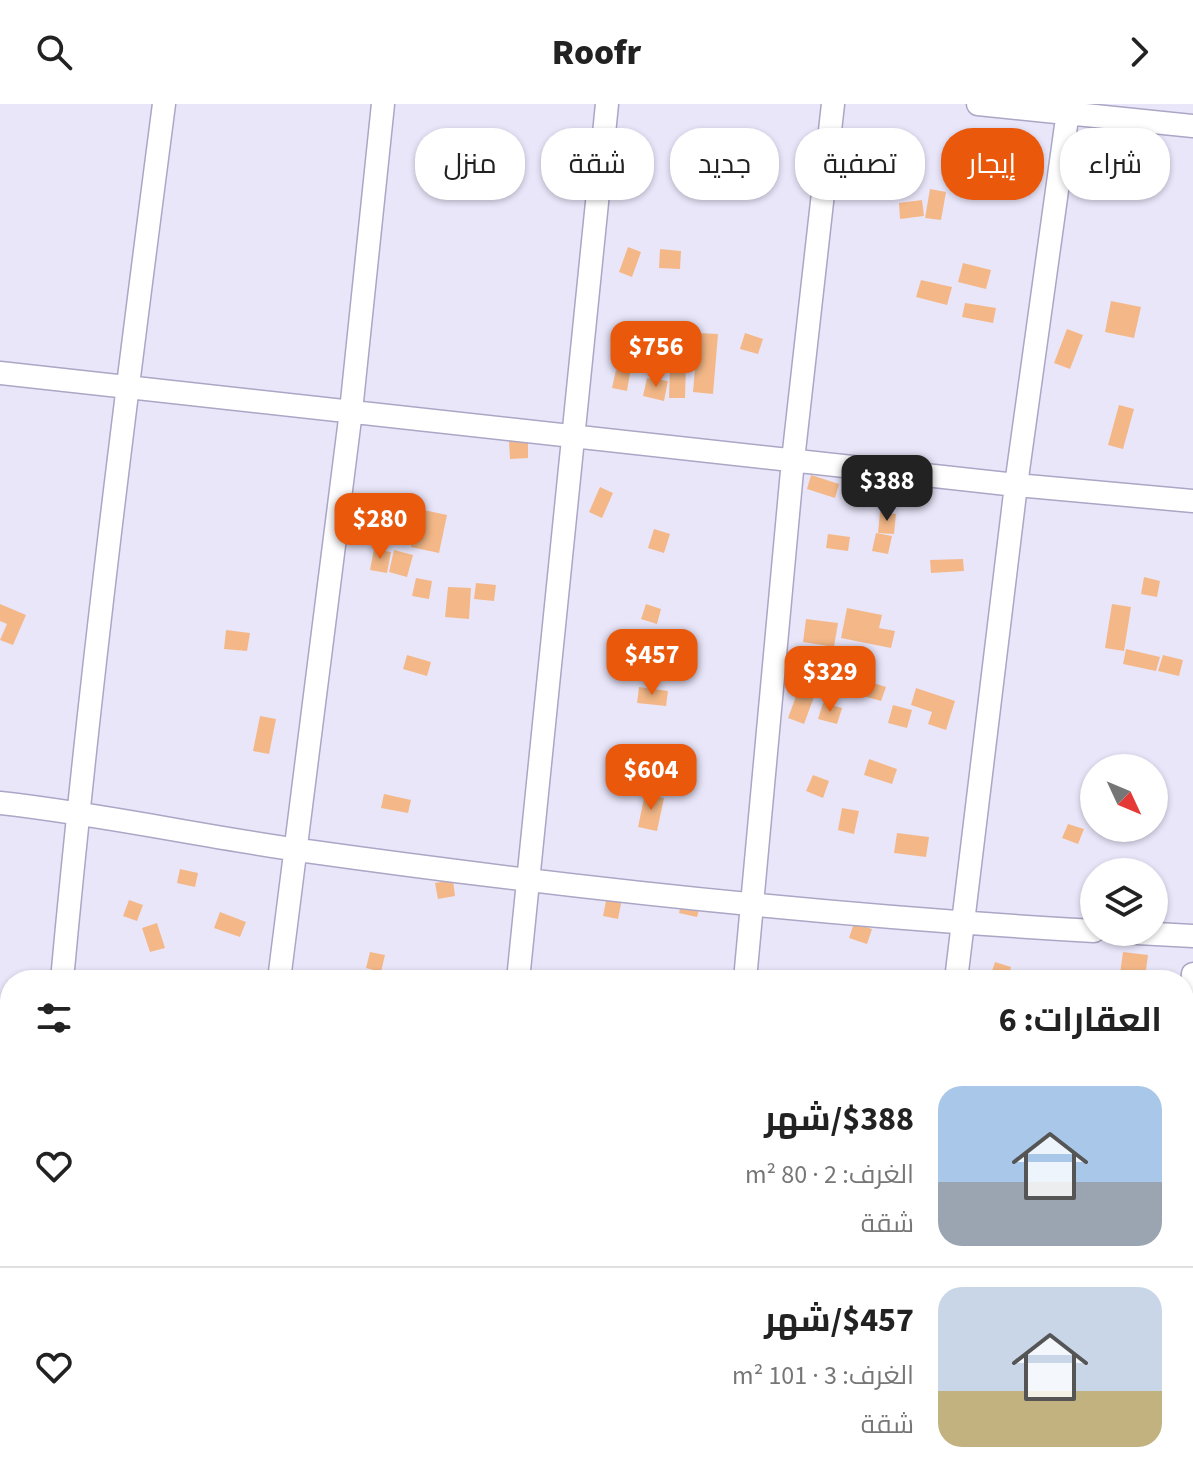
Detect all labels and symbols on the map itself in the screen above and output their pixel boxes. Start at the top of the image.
pin: $756 [609,321,703,389]
pin: $388 [840,455,934,523]
pin: $280 [333,493,427,561]
pin: $457 [605,629,699,697]
pin: $329 [783,646,877,714]
pin: $604 [604,744,698,812]
north arrow [1080,754,1168,842]

